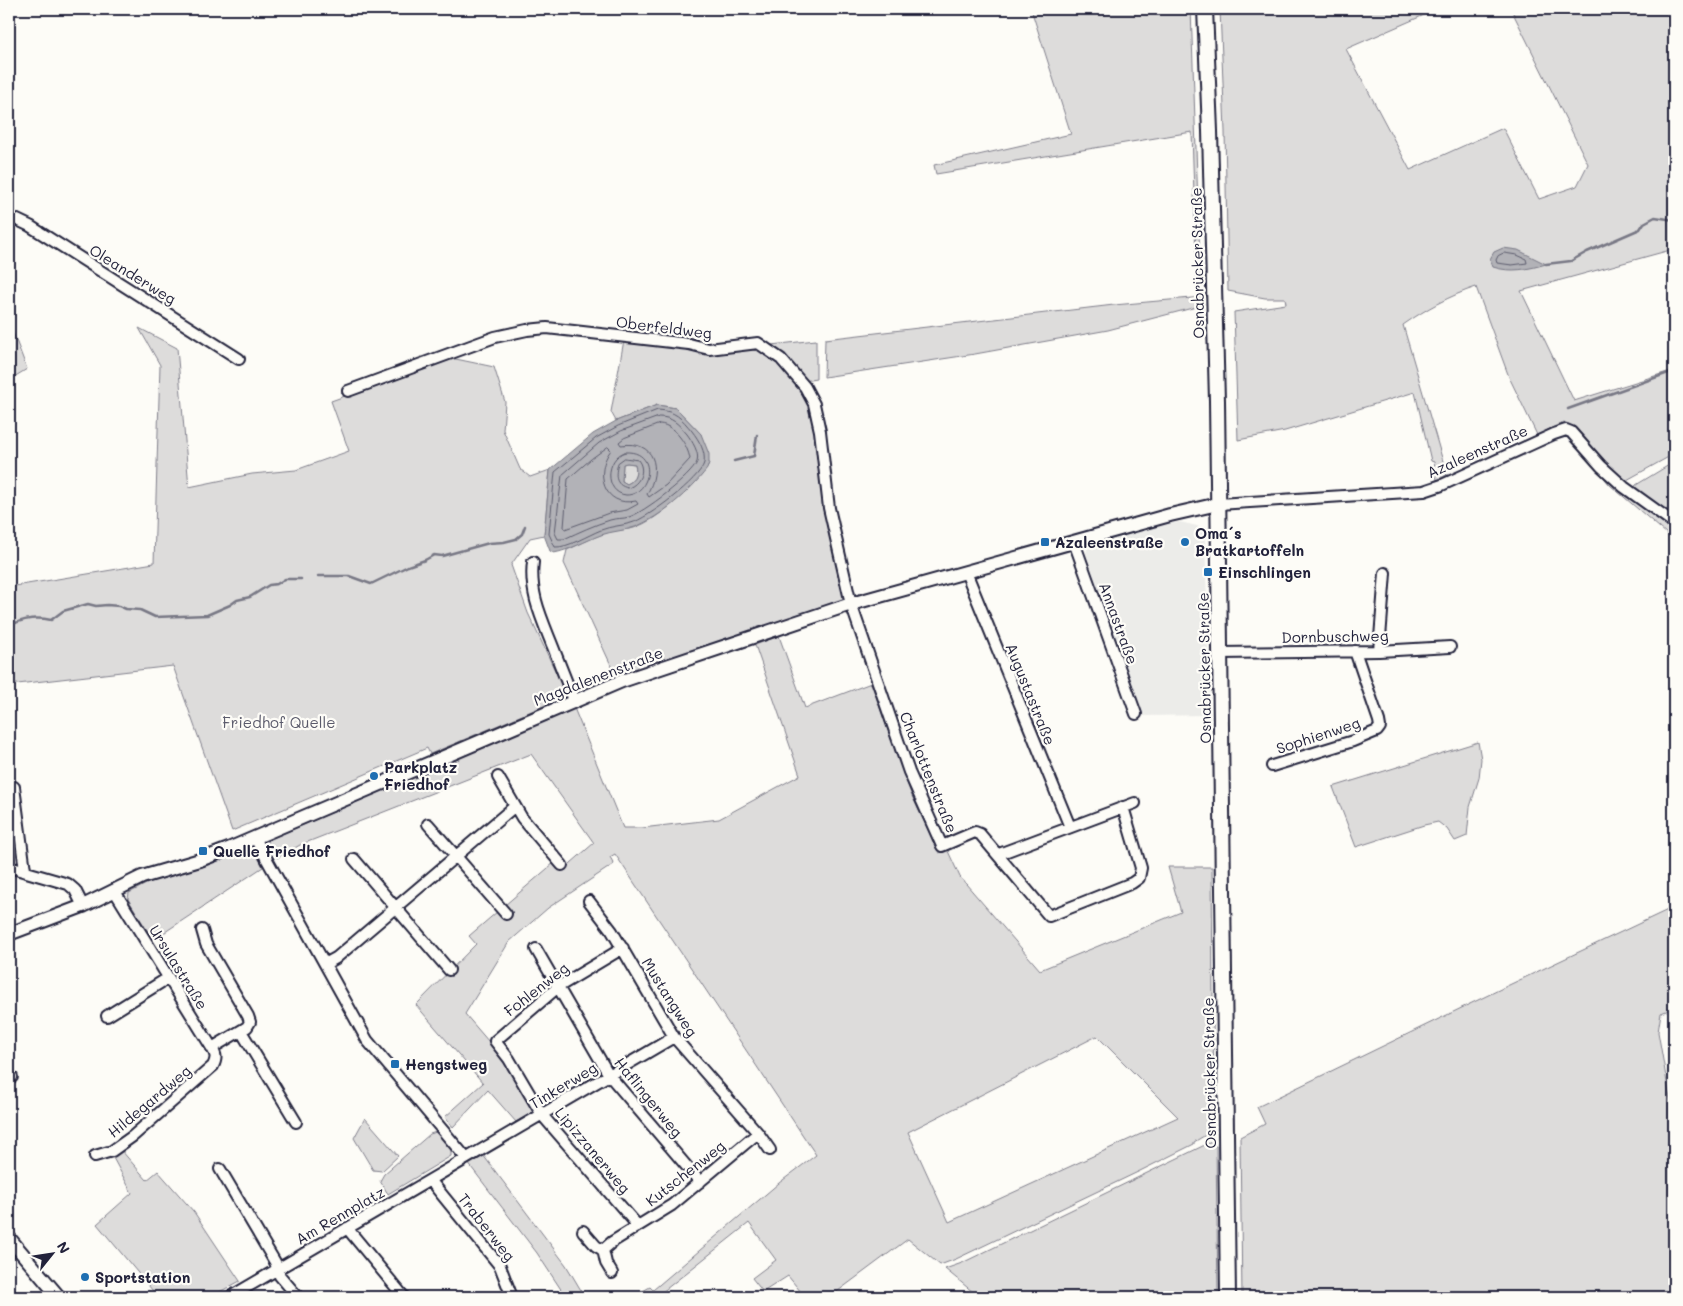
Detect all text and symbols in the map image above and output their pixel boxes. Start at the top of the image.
street label: Osnabrücker Straße [1186,187,1208,339]
street label: Oleanderweg [86,239,180,309]
street label: Oberfeldweg [615,311,713,343]
street label: Azaleenstraße [1423,420,1531,482]
place label: Oma´s Bratkartoffeln [1195,523,1304,560]
place label: Azaleenstraße [1055,532,1163,552]
marker: Azaleenstraße [1039,536,1051,548]
marker: Oma´s Bratkartoffeln [1179,536,1191,548]
place label: Einschlingen [1218,562,1311,582]
marker: Einschlingen [1202,566,1214,578]
street label: Annastraße [1095,579,1143,667]
street label: Osnabrücker Straße [1193,592,1215,744]
street label: Dornbuschweg [1281,625,1389,647]
street label: Augustastraße [1001,640,1061,748]
street label: Magdalenenstraße [530,642,666,710]
street label: Charlottenstraße [896,708,962,836]
park label: Friedhof Quelle [222,712,336,732]
street label: Sophienweg [1274,712,1363,758]
place label: Parkplatz Friedhof [384,757,458,794]
marker: Parkplatz Friedhof [368,770,380,782]
place label: Quelle Friedhof [213,841,331,861]
marker: Quelle Friedhof [197,845,209,857]
street label: Ursulastraße [145,921,213,1013]
street label: Mustangweg [638,954,702,1041]
street label: Fohlenweg [500,957,573,1021]
street label: Osnabrücker Straße [1198,997,1220,1149]
street label: Haflingerweg [610,1053,688,1141]
place label: Hengstweg [405,1054,487,1074]
street label: Tinkerweg [525,1057,601,1113]
marker: Hengstweg [389,1058,401,1070]
street label: Hildegardweg [103,1060,195,1142]
street label: Lipizzanerweg [551,1103,635,1198]
street label: Kutschenweg [641,1135,729,1210]
street label: Am Rennplatz [292,1181,388,1249]
street label: Traberweg [454,1189,520,1265]
north arrow [28,1228,78,1278]
text: N [53,1238,75,1257]
place label: Sportstation [95,1267,190,1287]
marker: Sportstation [79,1271,91,1283]

